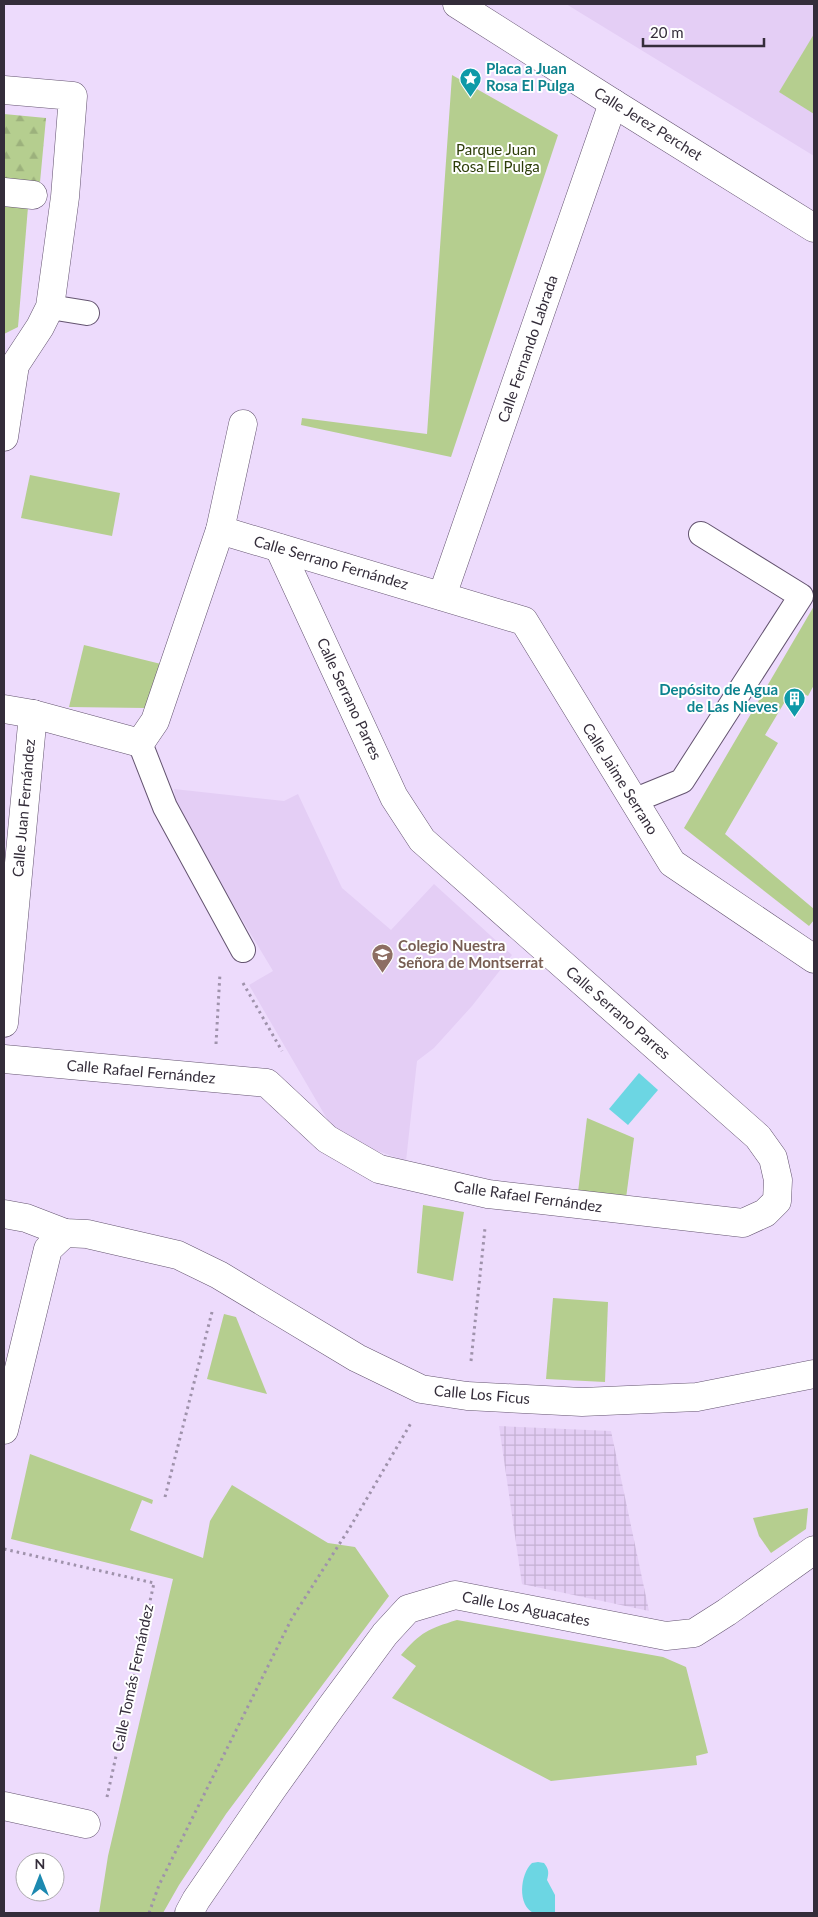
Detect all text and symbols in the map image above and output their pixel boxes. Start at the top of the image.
scale bar [643,15,764,47]
text: 20 m [650,23,684,41]
place label: Placa a Juan Rosa El Pulga [486,59,575,94]
place icon: Placa a Juan Rosa El Pulga [458,66,482,97]
street label: Calle Jerez Perchet [591,83,706,164]
park label: Parque Juan Rosa El Pulga [452,140,540,175]
street label: Calle Fernando Labrada [493,273,561,425]
street label: Calle Serrano Fernández [252,531,411,593]
street label: Calle Serrano Parres [314,635,386,762]
place label: Depósito de Agua de Las Nieves [659,680,778,715]
building icon: Depósito de Agua de Las Nieves [782,687,806,718]
street label: Calle Jaime Serrano [579,719,662,838]
street label: Calle Juan Fernández [8,738,38,878]
place label: Colegio Nuestra Señora de Montserrat [398,936,544,971]
school or university icon: Colegio Nuestra Señora de Montserrat [370,943,394,974]
street label: Calle Serrano Parres [563,962,675,1063]
street label: Calle Rafael Fernández [66,1056,217,1086]
street label: Calle Rafael Fernández [453,1177,604,1215]
street label: Calle Los Ficus [433,1381,531,1407]
street label: Calle Los Aguacates [461,1587,592,1629]
street label: Calle Tomás Fernández [108,1602,156,1753]
north arrow [15,1852,65,1902]
text: N [35,1855,45,1872]

